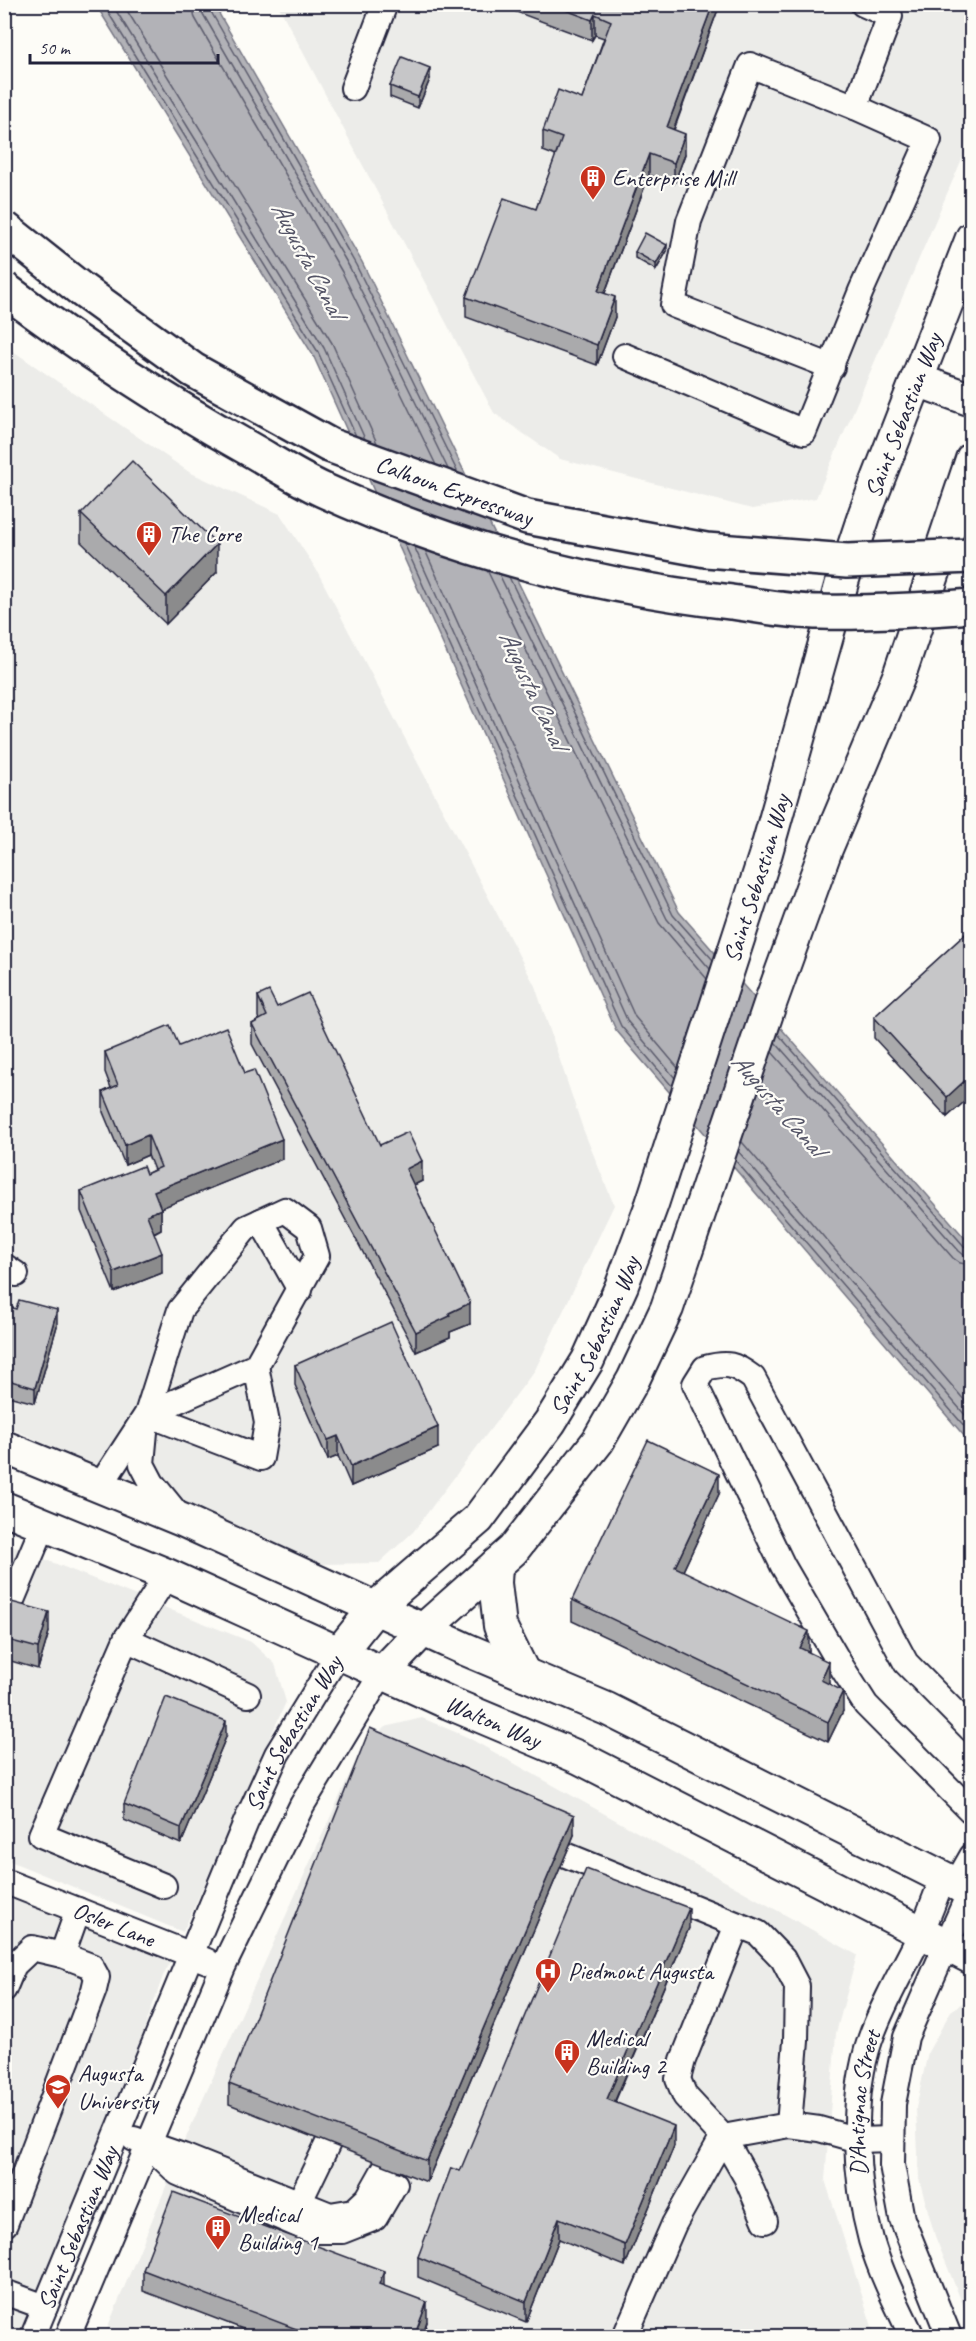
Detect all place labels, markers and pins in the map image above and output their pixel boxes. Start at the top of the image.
building icon: Enterprise Mill [578,163,608,201]
place label: Enterprise Mill [612,163,738,193]
building icon: The Core [134,519,164,557]
place label: The Core [168,519,243,549]
hospital icon: Piedmont Augusta [533,1956,563,1994]
place label: Piedmont Augusta [568,1956,715,1986]
place label: Medical Building 2 [586,2023,668,2081]
building icon: Medical Building 2 [552,2037,582,2075]
place label: Augusta University [78,2058,160,2116]
school or university icon: Augusta University [43,2072,73,2110]
place label: Medical Building 1 [238,2199,319,2257]
building icon: Medical Building 1 [203,2213,233,2251]

